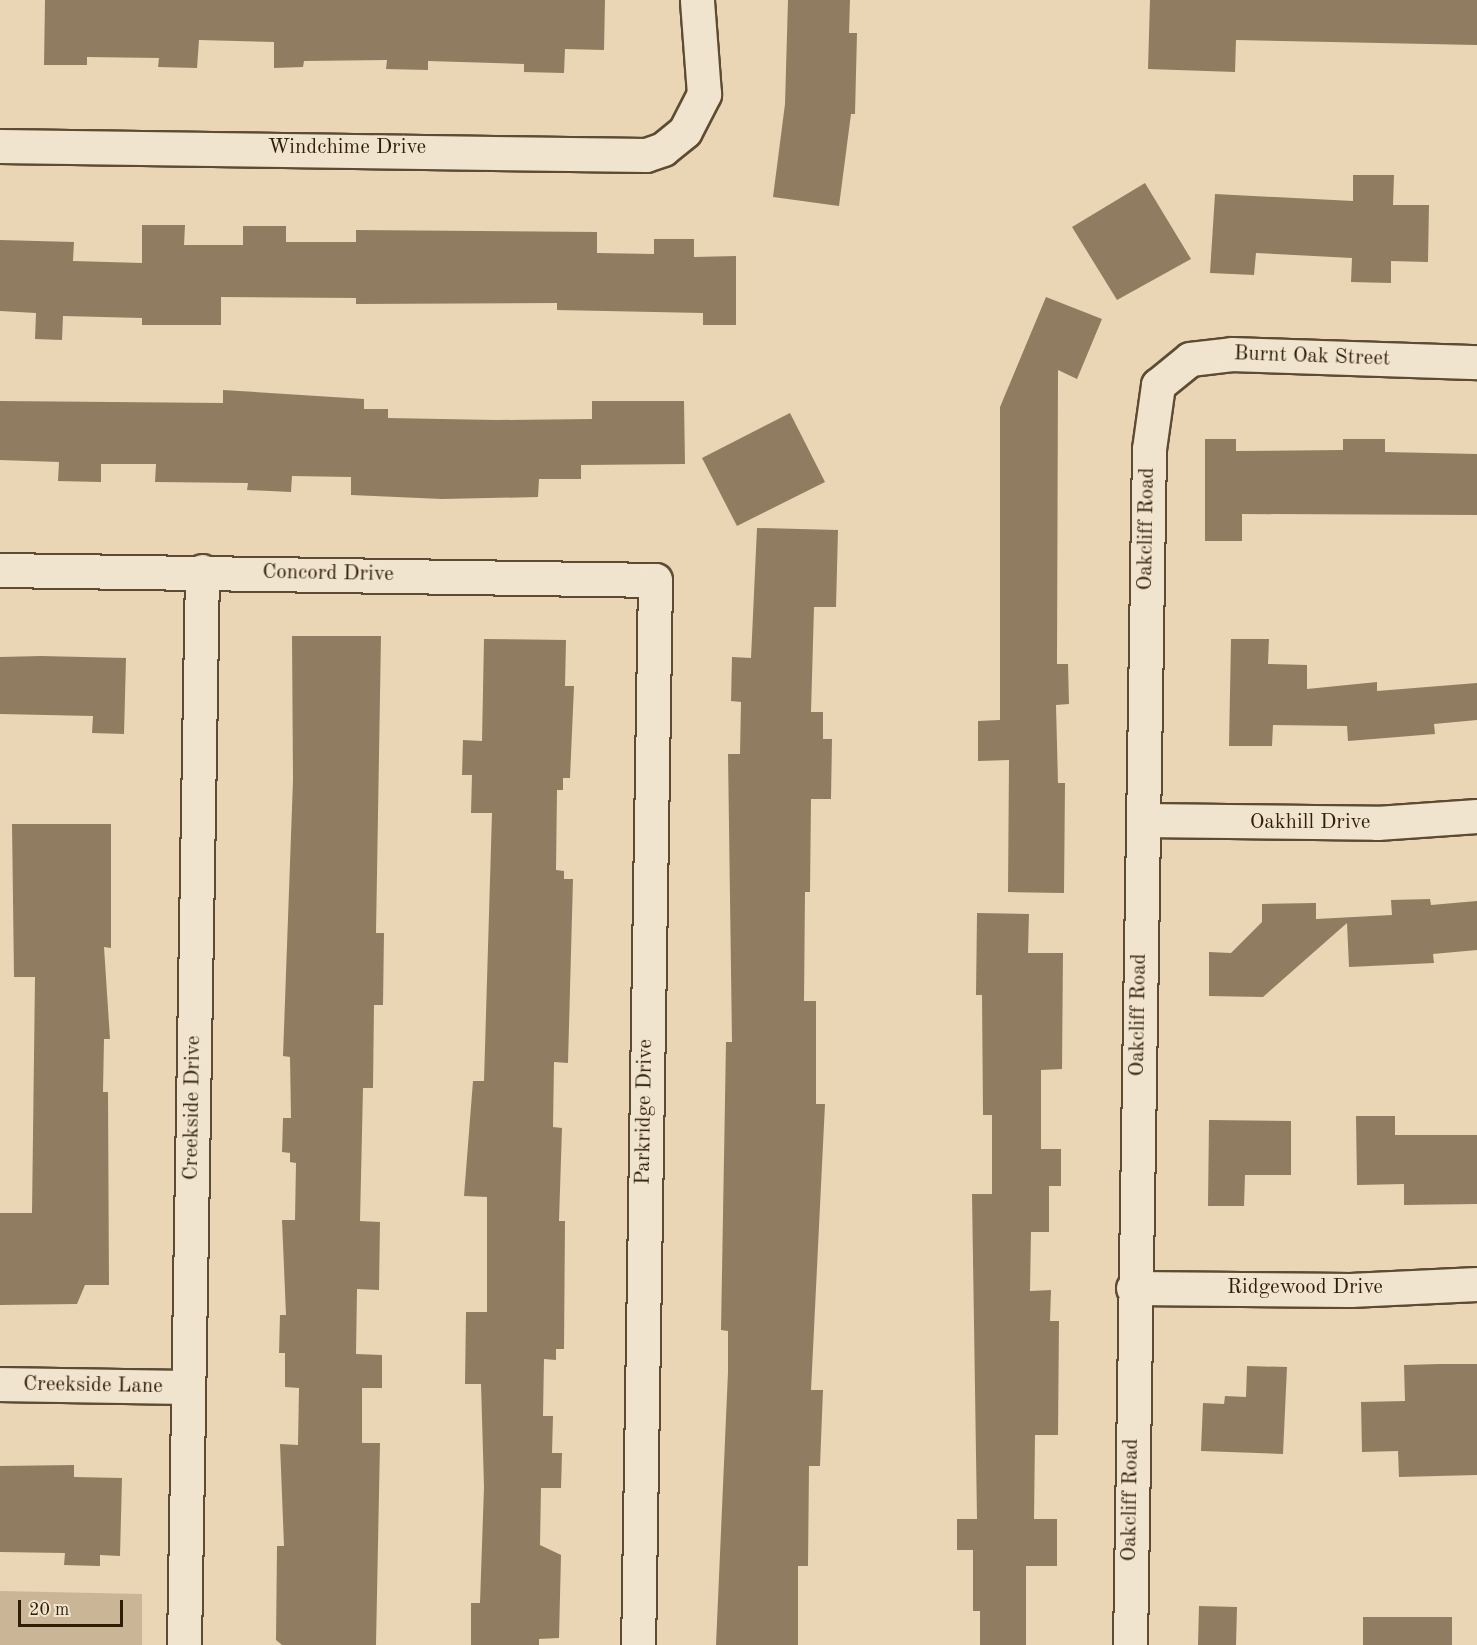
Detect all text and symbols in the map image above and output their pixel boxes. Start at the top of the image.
street label: Windchime Drive [268,135,426,161]
street label: Burnt Oak Street [1233,342,1391,372]
street label: Oakcliff Road [1133,467,1161,591]
street label: Concord Drive [262,560,394,588]
street label: Oakhill Drive [1250,810,1370,836]
street label: Oakcliff Road [1125,953,1153,1077]
street label: Creekside Drive [179,1035,207,1181]
street label: Parkridge Drive [631,1039,659,1185]
street label: Ridgewood Drive [1227,1275,1383,1301]
street label: Creekside Lane [23,1372,163,1400]
street label: Oakcliff Road [1117,1438,1145,1562]
scale bar [21,1588,126,1626]
text: 20 m [29,1601,69,1619]

